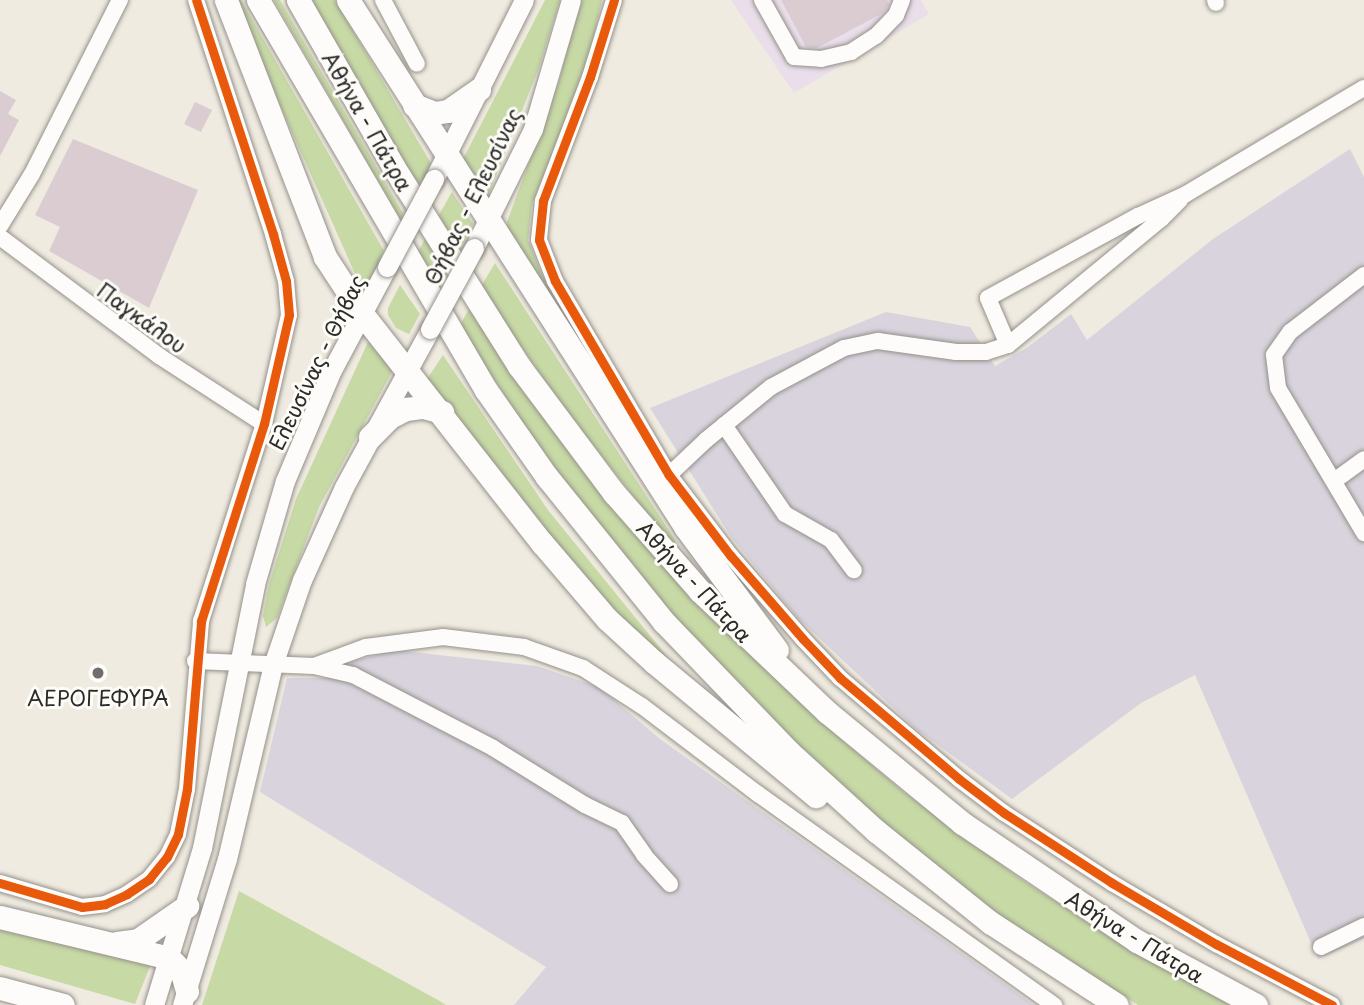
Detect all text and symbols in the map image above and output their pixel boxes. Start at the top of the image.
street label: Αθήνα - Πάτρα [318,46,418,196]
street label: Θήβας - Ελευσίνας [418,104,526,288]
street label: Ελευσίνας - Θήβας [262,270,370,454]
street label: Παγκάλου [92,276,192,358]
street label: Αθήνα - Πάτρα [632,515,758,647]
marker: ΑΕΡΟΓΕΦΥΡΑ [90,665,106,681]
place label: ΑΕΡΟΓΕΦΥΡΑ [27,684,169,710]
street label: Αθήνα - Πάτρα [1061,885,1209,987]

